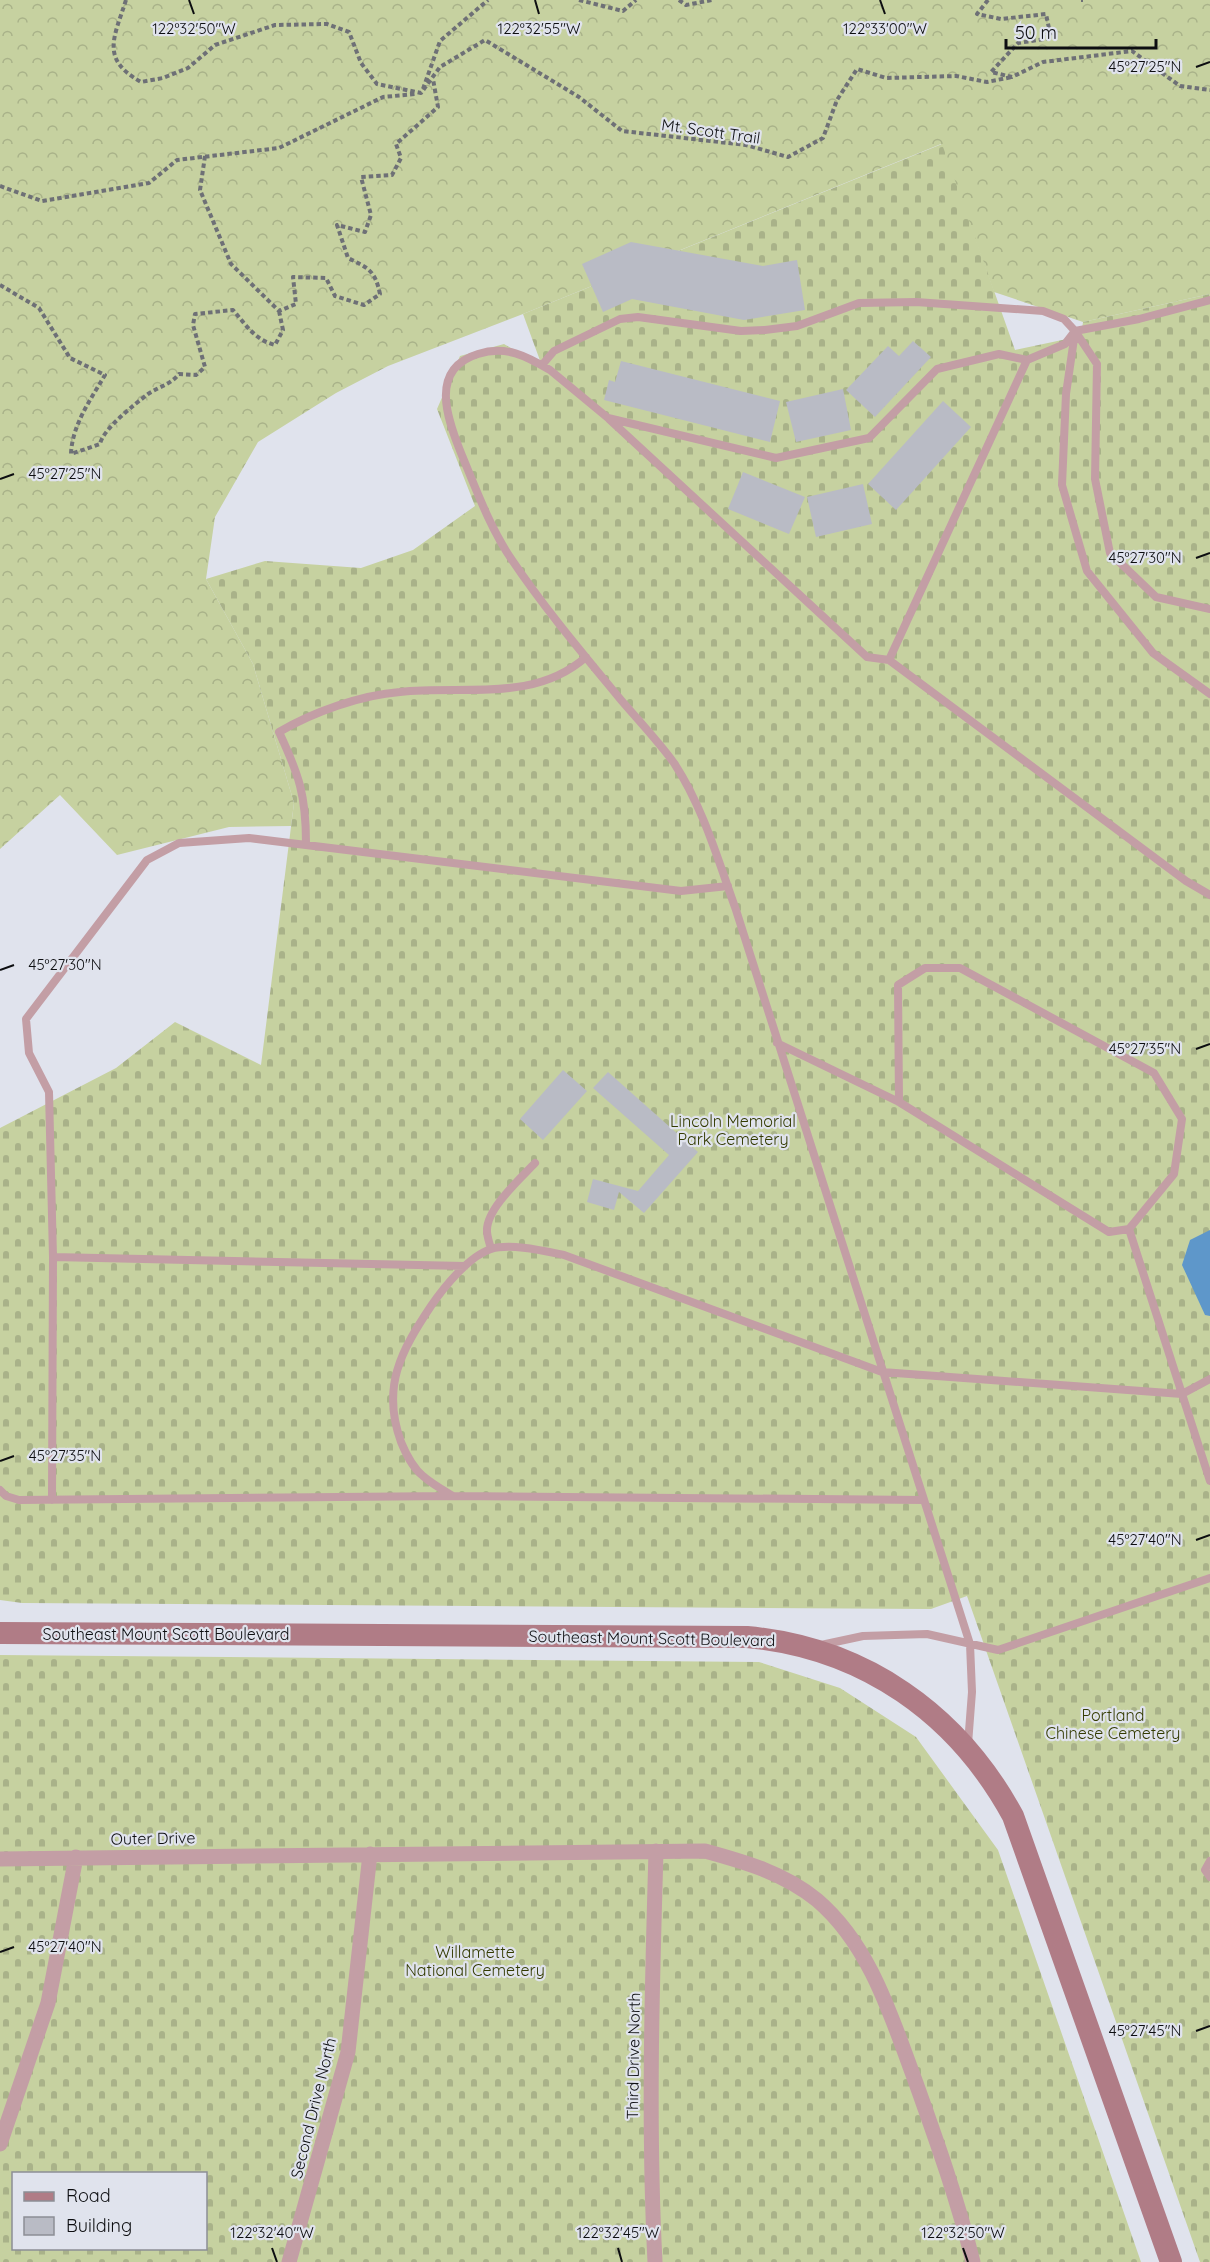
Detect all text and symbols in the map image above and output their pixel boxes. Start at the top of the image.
scale bar [1006,12,1156,50]
text: 122°32'50"W [152,19,236,38]
text: 122°32'55"W [498,19,581,38]
text: 122°33'00"W [843,19,927,38]
text: 50 m [1015,21,1057,44]
text: 45°27'25"N [1109,57,1181,76]
street label: Mt. Scott Trail [660,114,762,148]
text: 45°27'25"N [29,464,101,483]
text: 45°27'30"N [1108,548,1182,567]
text: 45°27'30"N [28,955,102,974]
text: 45°27'35"N [1109,1039,1181,1058]
park label: Lincoln Memorial Park Cemetery [670,1111,796,1149]
text: 45°27'35"N [29,1446,101,1465]
text: 45°27'40"N [1108,1530,1182,1549]
street label: Southeast Mount Scott Boulevard [43,1624,289,1644]
street label: Southeast Mount Scott Boulevard [528,1626,776,1650]
park label: Portland Chinese Cemetery [1046,1705,1180,1743]
street label: Outer Drive [110,1827,196,1849]
text: 45°27'40"N [28,1937,102,1956]
park label: Willamette National Cemetery [405,1942,545,1980]
street label: Third Drive North [622,1992,644,2120]
text: 45°27'45"N [1109,2021,1181,2040]
street label: Second Drive North [286,2036,340,2180]
legend [12,2172,207,2250]
text: Road [66,2184,111,2207]
text: Building [66,2214,132,2237]
text: 122°32'40"W [230,2223,314,2242]
text: 122°32'45"W [577,2223,660,2242]
text: 122°32'50"W [921,2223,1005,2242]

